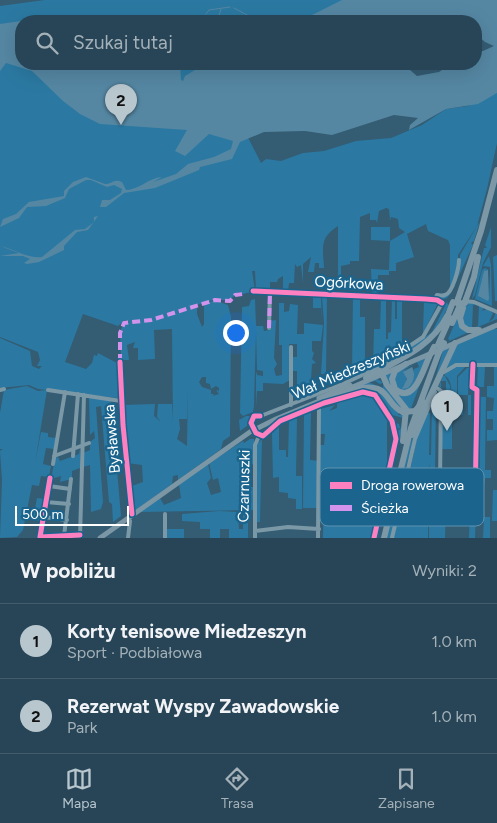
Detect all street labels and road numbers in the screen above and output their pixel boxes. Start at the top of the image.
street label: Ogórkowa [314,272,384,294]
street label: Wał Miedzeszyński [289,337,413,403]
street label: Bysławska [100,404,124,474]
street label: Czarnuszki [234,449,254,523]

